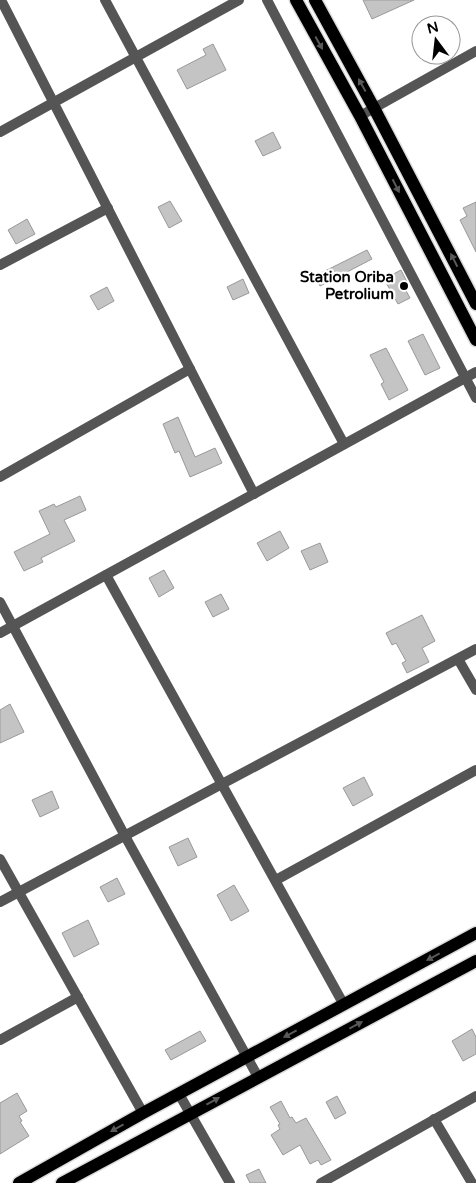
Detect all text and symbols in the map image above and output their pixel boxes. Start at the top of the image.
north arrow [411,15,461,65]
text: N [425,18,440,38]
one-way arrow [315,35,323,50]
one-way arrow [358,78,366,93]
one-way arrow [392,179,400,193]
one-way arrow [449,254,458,267]
place label: Station Oriba Petrolium [300,268,394,303]
marker: Station Oriba Petrolium [398,280,410,292]
one-way arrow [426,952,440,961]
one-way arrow [349,1020,363,1029]
one-way arrow [283,1030,297,1038]
one-way arrow [206,1097,219,1106]
one-way arrow [109,1124,124,1132]

